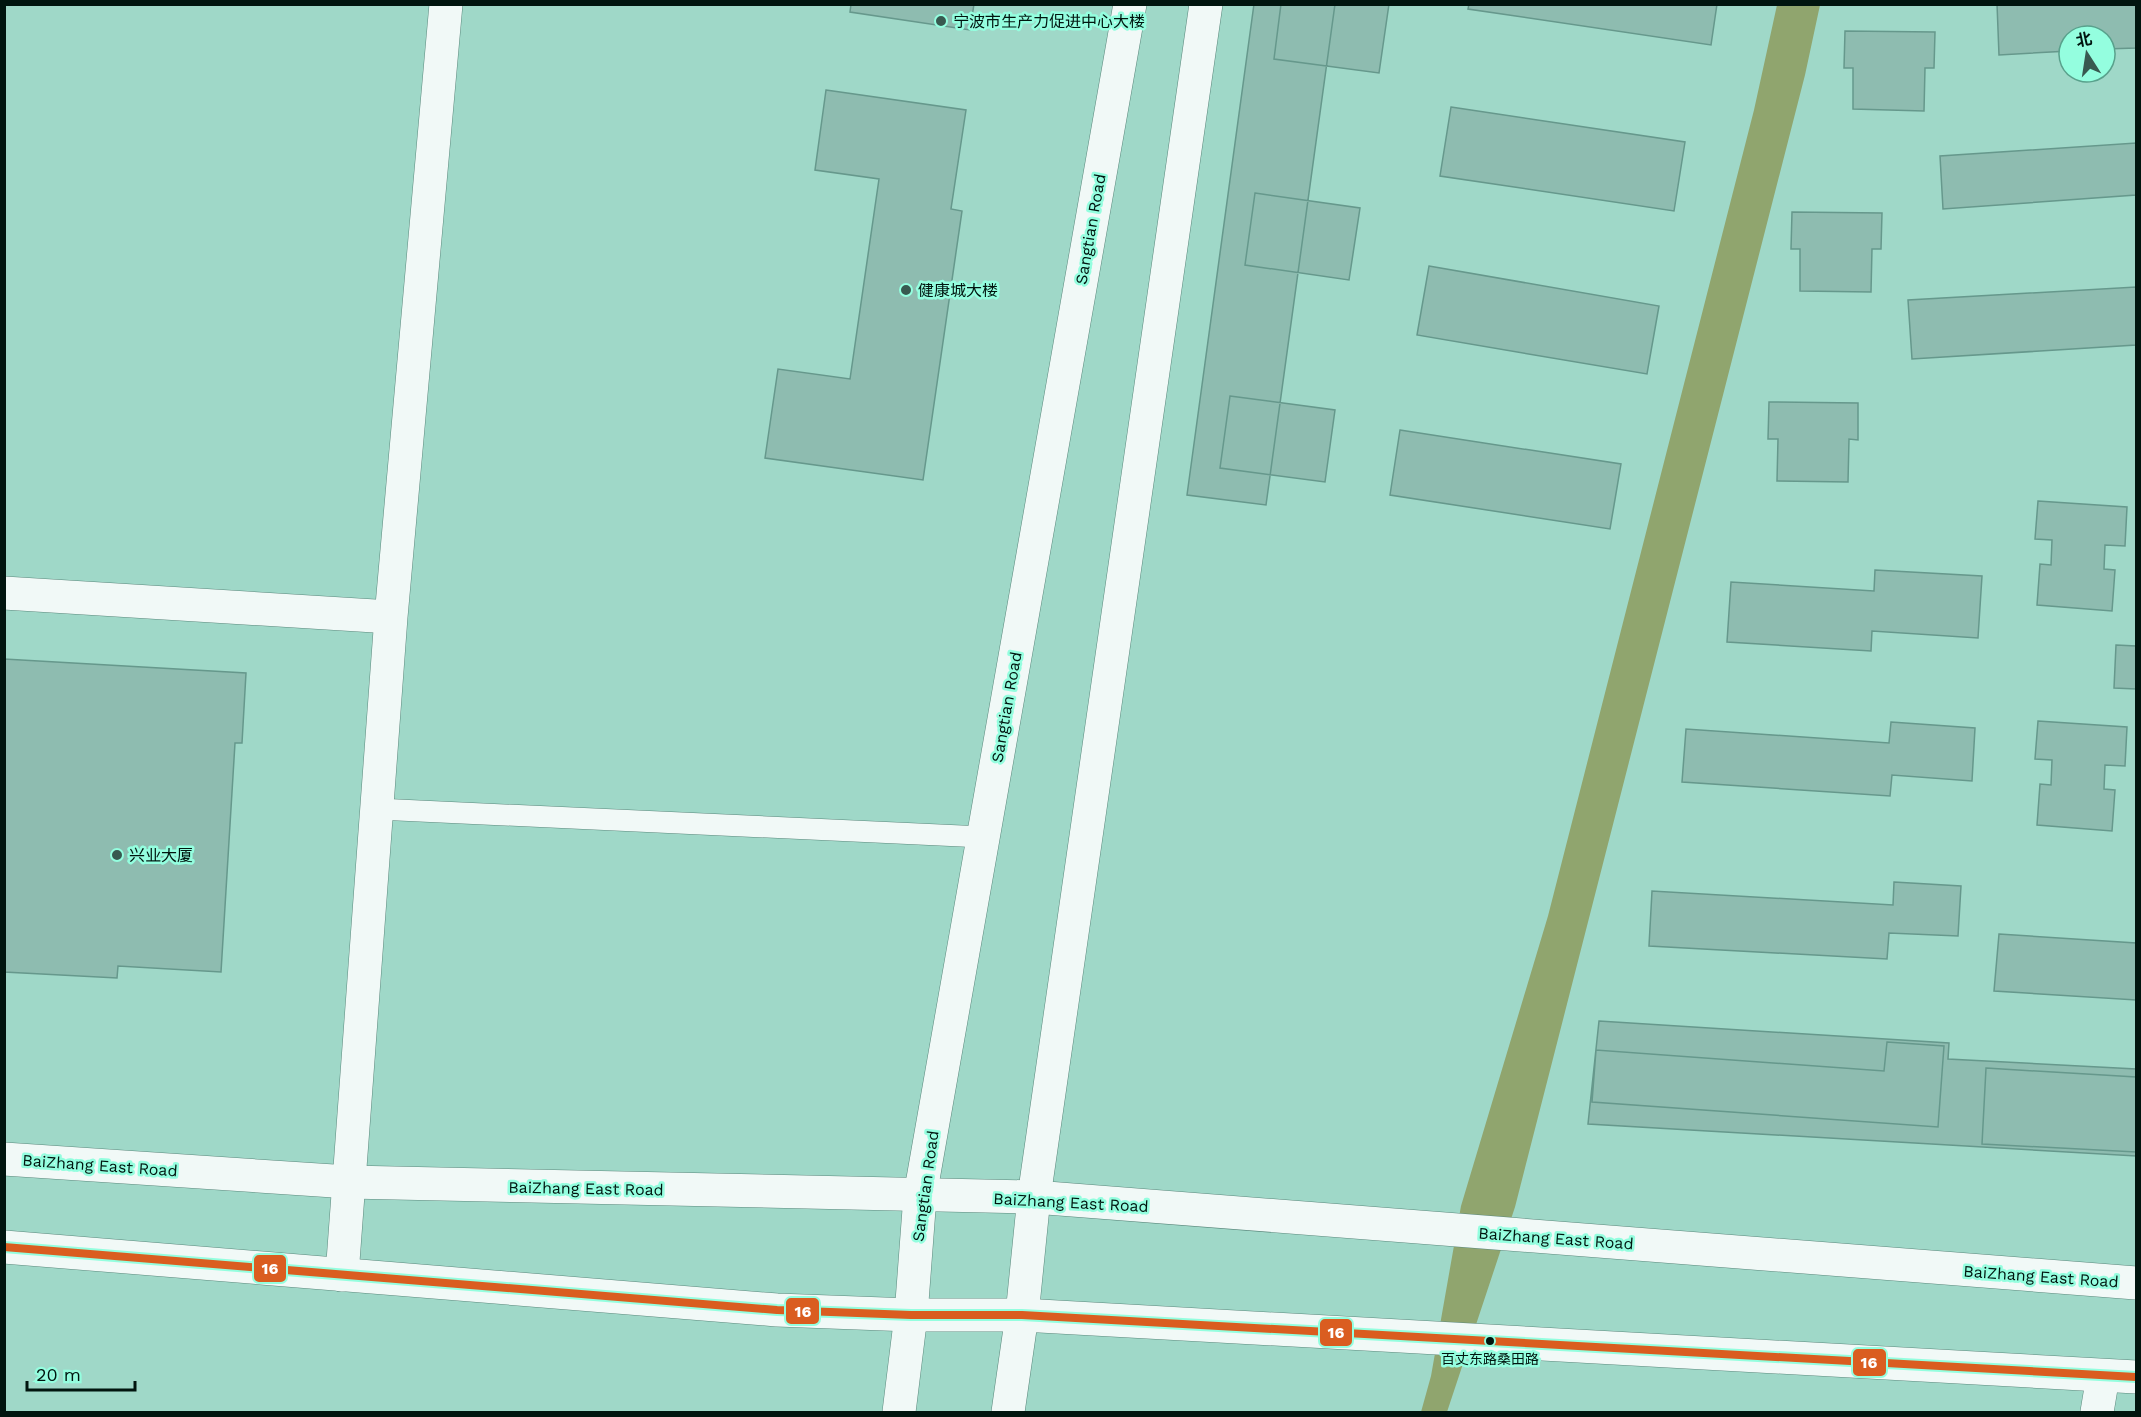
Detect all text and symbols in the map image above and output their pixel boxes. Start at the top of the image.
place label: 宁波市生产力促进中心大楼 [953,12,1145,31]
marker: 宁波市生产力促进中心大楼 [934,14,948,28]
north arrow [2057,24,2117,84]
text: 北 [2074,29,2094,51]
street label: Sangtian Road [1071,172,1110,286]
place label: 健康城大楼 [918,281,998,300]
marker: 健康城大楼 [899,283,913,297]
street label: Sangtian Road [987,650,1026,764]
place label: 兴业大厦 [129,846,193,865]
marker: 兴业大厦 [110,848,124,862]
street label: Sangtian Road [908,1129,943,1243]
street label: BaiZhang East Road [22,1151,178,1180]
street label: BaiZhang East Road [508,1178,664,1199]
street label: BaiZhang East Road [993,1189,1149,1216]
street label: BaiZhang East Road [1478,1224,1634,1253]
line badge: 16 [253,1254,287,1283]
text: 16 [262,1259,279,1278]
street label: BaiZhang East Road [1963,1262,2119,1291]
line badge: 16 [785,1297,820,1325]
text: 16 [795,1302,812,1321]
line badge: 16 [1319,1318,1353,1347]
text: 16 [1328,1323,1345,1342]
marker: 百丈东路桑田路 [1484,1335,1496,1347]
line badge: 16 [1852,1348,1887,1377]
place label: 百丈东路桑田路 [1441,1351,1539,1367]
text: 16 [1861,1353,1878,1372]
scale bar [27,1354,135,1392]
text: 20 m [36,1364,81,1385]

